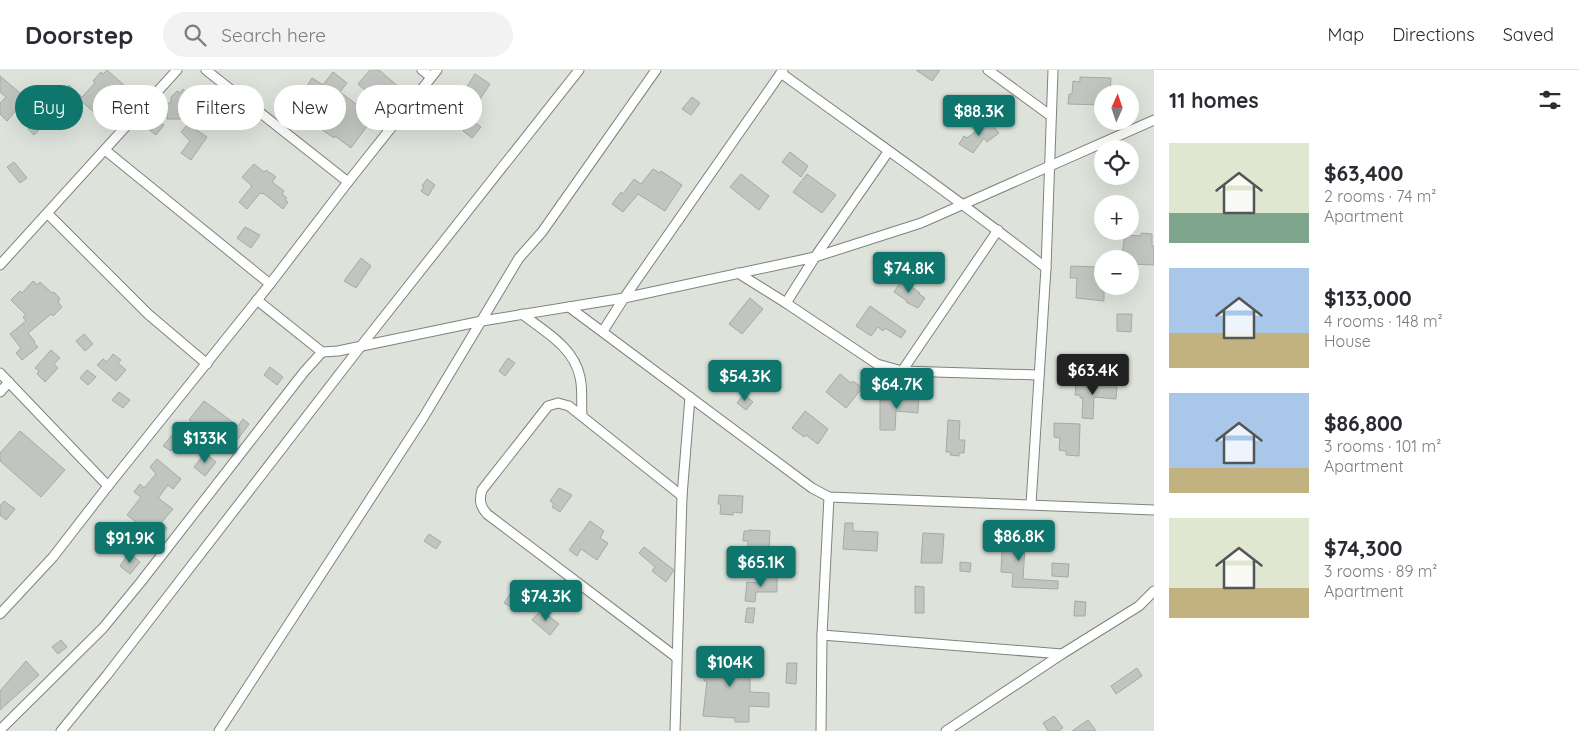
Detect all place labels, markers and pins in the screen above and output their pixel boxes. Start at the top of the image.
pin: $88.3K [938,94,1020,137]
pin: $74.8K [868,252,950,294]
pin: $63.4K [1052,354,1134,396]
pin: $54.3K [704,360,786,402]
pin: $64.7K [856,368,938,410]
pin: $133K [170,422,240,464]
pin: $86.8K [978,520,1060,562]
pin: $91.9K [89,522,171,564]
pin: $65.1K [720,546,802,588]
pin: $74.3K [505,580,587,622]
pin: $104K [695,646,765,688]

